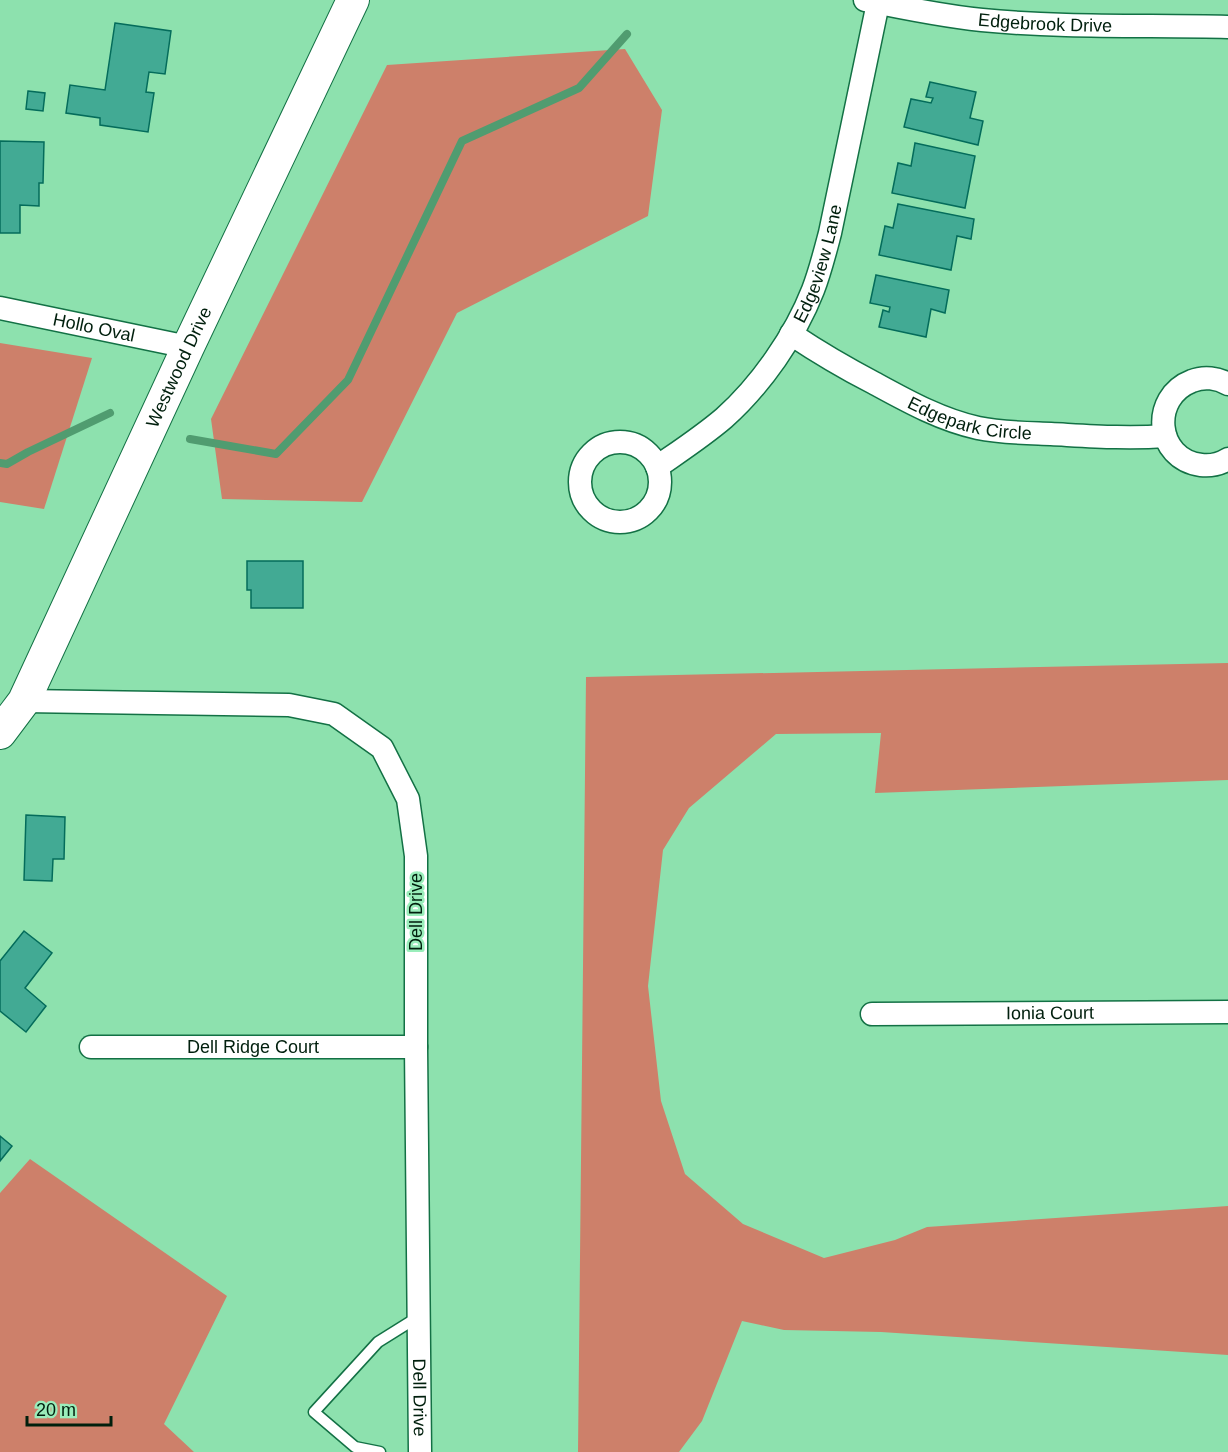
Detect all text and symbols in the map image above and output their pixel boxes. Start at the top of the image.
street label: Edgebrook Drive [977,10,1112,36]
street label: Edgeview Lane [790,203,846,326]
street label: Westwood Drive [142,304,216,431]
street label: Hollo Oval [51,309,137,346]
street label: Edgepark Circle [904,393,1032,443]
street label: Dell Drive [406,873,426,951]
street label: Ionia Court [1006,1003,1094,1023]
street label: Dell Ridge Court [187,1037,319,1057]
street label: Dell Drive [409,1358,430,1437]
scale bar [27,1389,111,1427]
text: 20 m [36,1400,76,1420]

